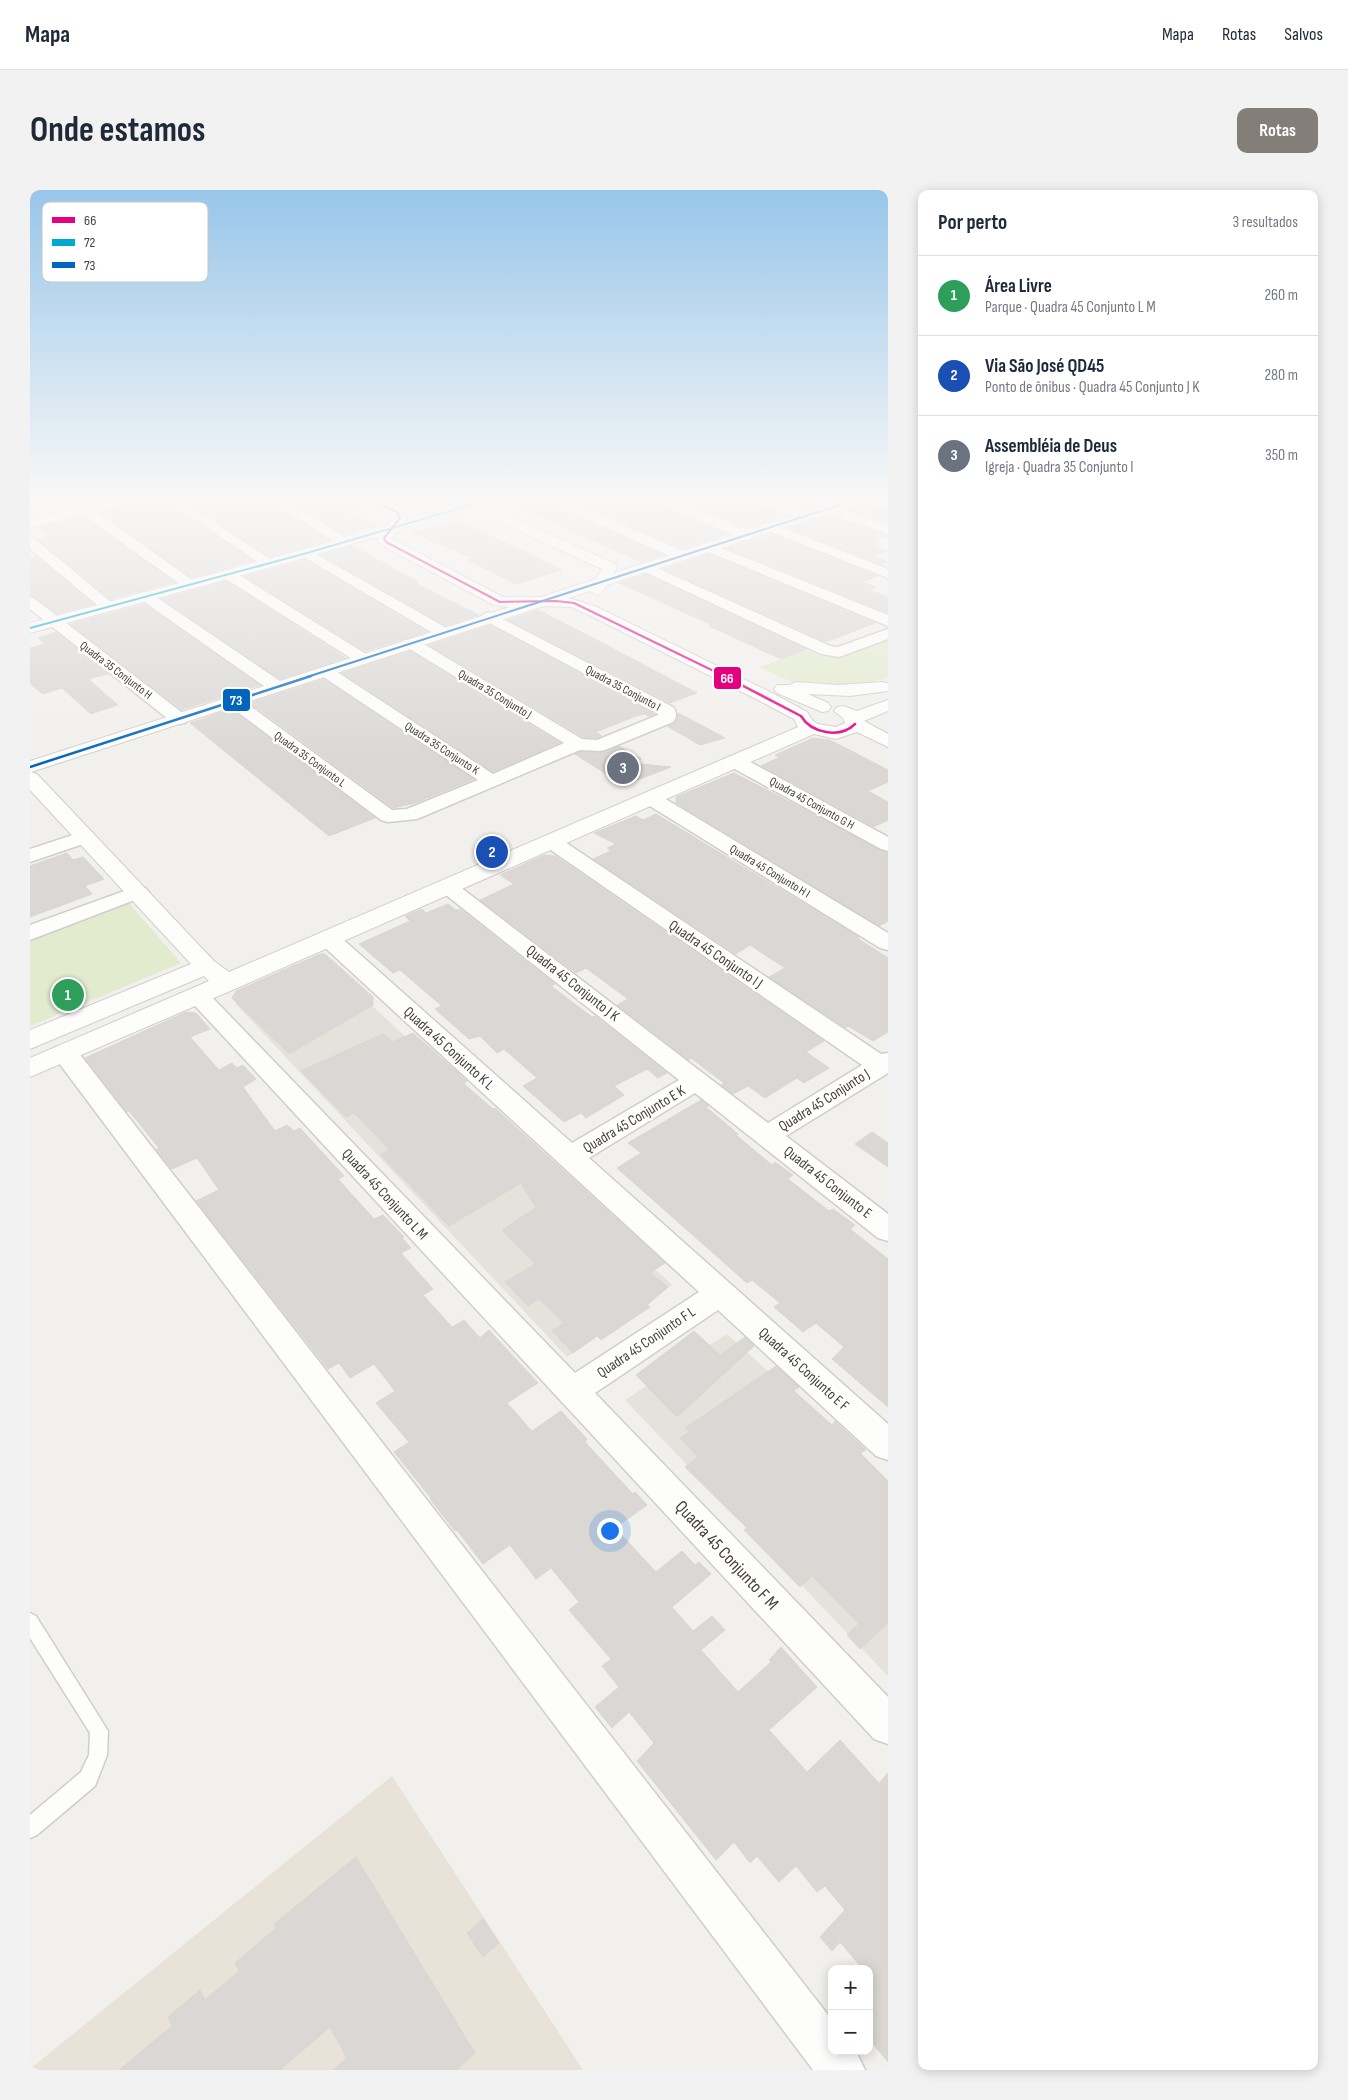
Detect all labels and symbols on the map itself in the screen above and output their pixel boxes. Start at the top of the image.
legend [42,202,208,282]
text: 66 [84,212,96,229]
text: 72 [84,234,96,251]
text: 73 [84,257,96,274]
street label: Quadra 35 Conjunto H [77,638,155,703]
street label: Quadra 35 Conjunto I [583,662,663,715]
line badge: 66 [713,666,742,690]
street label: Quadra 35 Conjunto J [455,667,534,722]
text: 66 [720,670,734,687]
line badge: 73 [222,688,251,712]
text: 73 [230,692,242,709]
street label: Quadra 35 Conjunto K [401,719,482,778]
street label: Quadra 35 Conjunto L [271,728,349,791]
pin: 3 [607,749,639,787]
street label: Quadra 45 Conjunto G H [767,774,857,833]
pin: 2 [476,833,508,871]
street label: Quadra 45 Conjunto H I [727,842,813,901]
street label: Quadra 45 Conjunto I J [665,916,766,993]
street label: Quadra 45 Conjunto J K [522,941,623,1026]
pin: 1 [52,976,84,1014]
street label: Quadra 45 Conjunto K L [399,1003,498,1094]
street label: Quadra 45 Conjunto J [775,1065,873,1136]
street label: Quadra 45 Conjunto E K [579,1081,689,1158]
street label: Quadra 45 Conjunto E [780,1142,876,1223]
street label: Quadra 45 Conjunto L M [338,1145,432,1244]
street label: Quadra 45 Conjunto F L [593,1302,700,1382]
street label: Quadra 45 Conjunto E F [754,1324,853,1415]
street label: Quadra 45 Conjunto F M [671,1496,783,1614]
your location [597,1518,623,1544]

